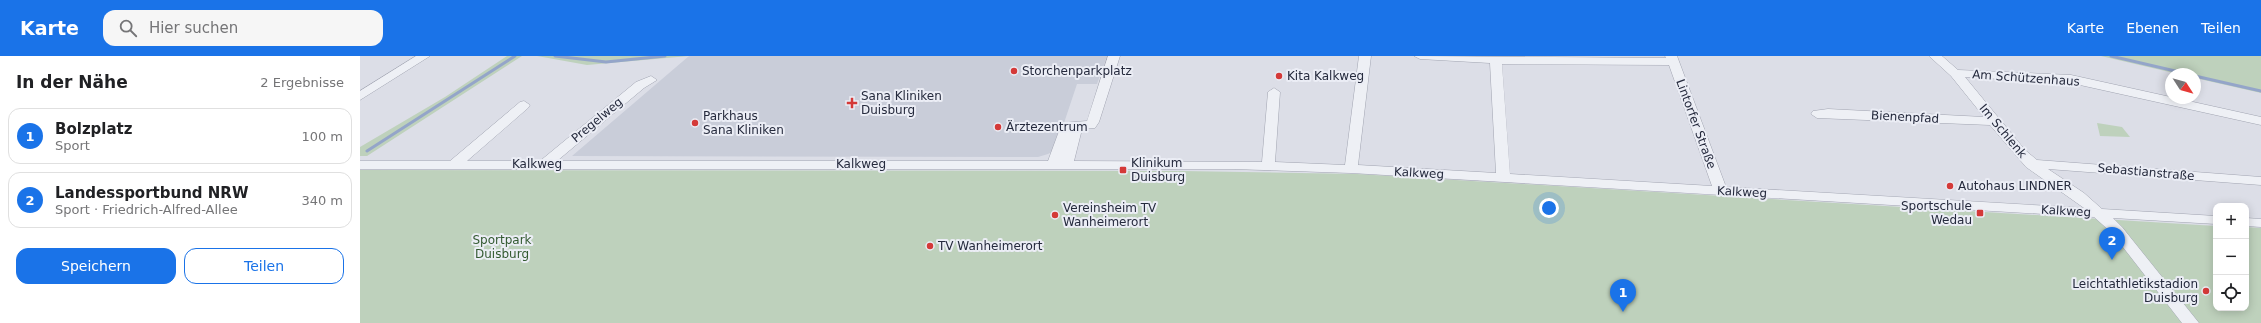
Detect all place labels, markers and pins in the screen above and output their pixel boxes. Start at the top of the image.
place label: Storchenparkplatz [1022,64,1132,78]
marker: Storchenparkplatz [1009,66,1019,76]
place label: Kita Kalkweg [1287,69,1364,83]
marker: Kita Kalkweg [1274,71,1284,81]
place label: Sana Kliniken Duisburg [861,89,942,117]
marker: Sana Kliniken Duisburg [846,97,858,109]
place label: Parkhaus Sana Kliniken [703,109,784,137]
marker: Parkhaus Sana Kliniken [690,118,700,128]
place label: Ärztezentrum [1006,119,1088,134]
marker: Ärztezentrum [993,122,1003,132]
place label: Klinikum Duisburg [1131,156,1185,184]
marker: Klinikum Duisburg [1118,165,1128,175]
place label: Autohaus LINDNER [1958,179,2072,193]
marker: Autohaus LINDNER [1945,181,1955,191]
place label: Sportschule Wedau [1901,199,1972,227]
place label: Vereinsheim TV Wanheimerort [1063,201,1157,229]
marker: Sportschule Wedau [1975,208,1985,218]
marker: Vereinsheim TV Wanheimerort [1050,210,1060,220]
pin: 2 [2099,227,2125,260]
place label: TV Wanheimerort [937,239,1043,253]
marker: TV Wanheimerort [925,241,935,251]
place label: Leichtathletikstadion Duisburg [2072,277,2198,305]
pin: 1 [1610,279,1636,312]
marker: Leichtathletikstadion Duisburg [2201,286,2211,296]

